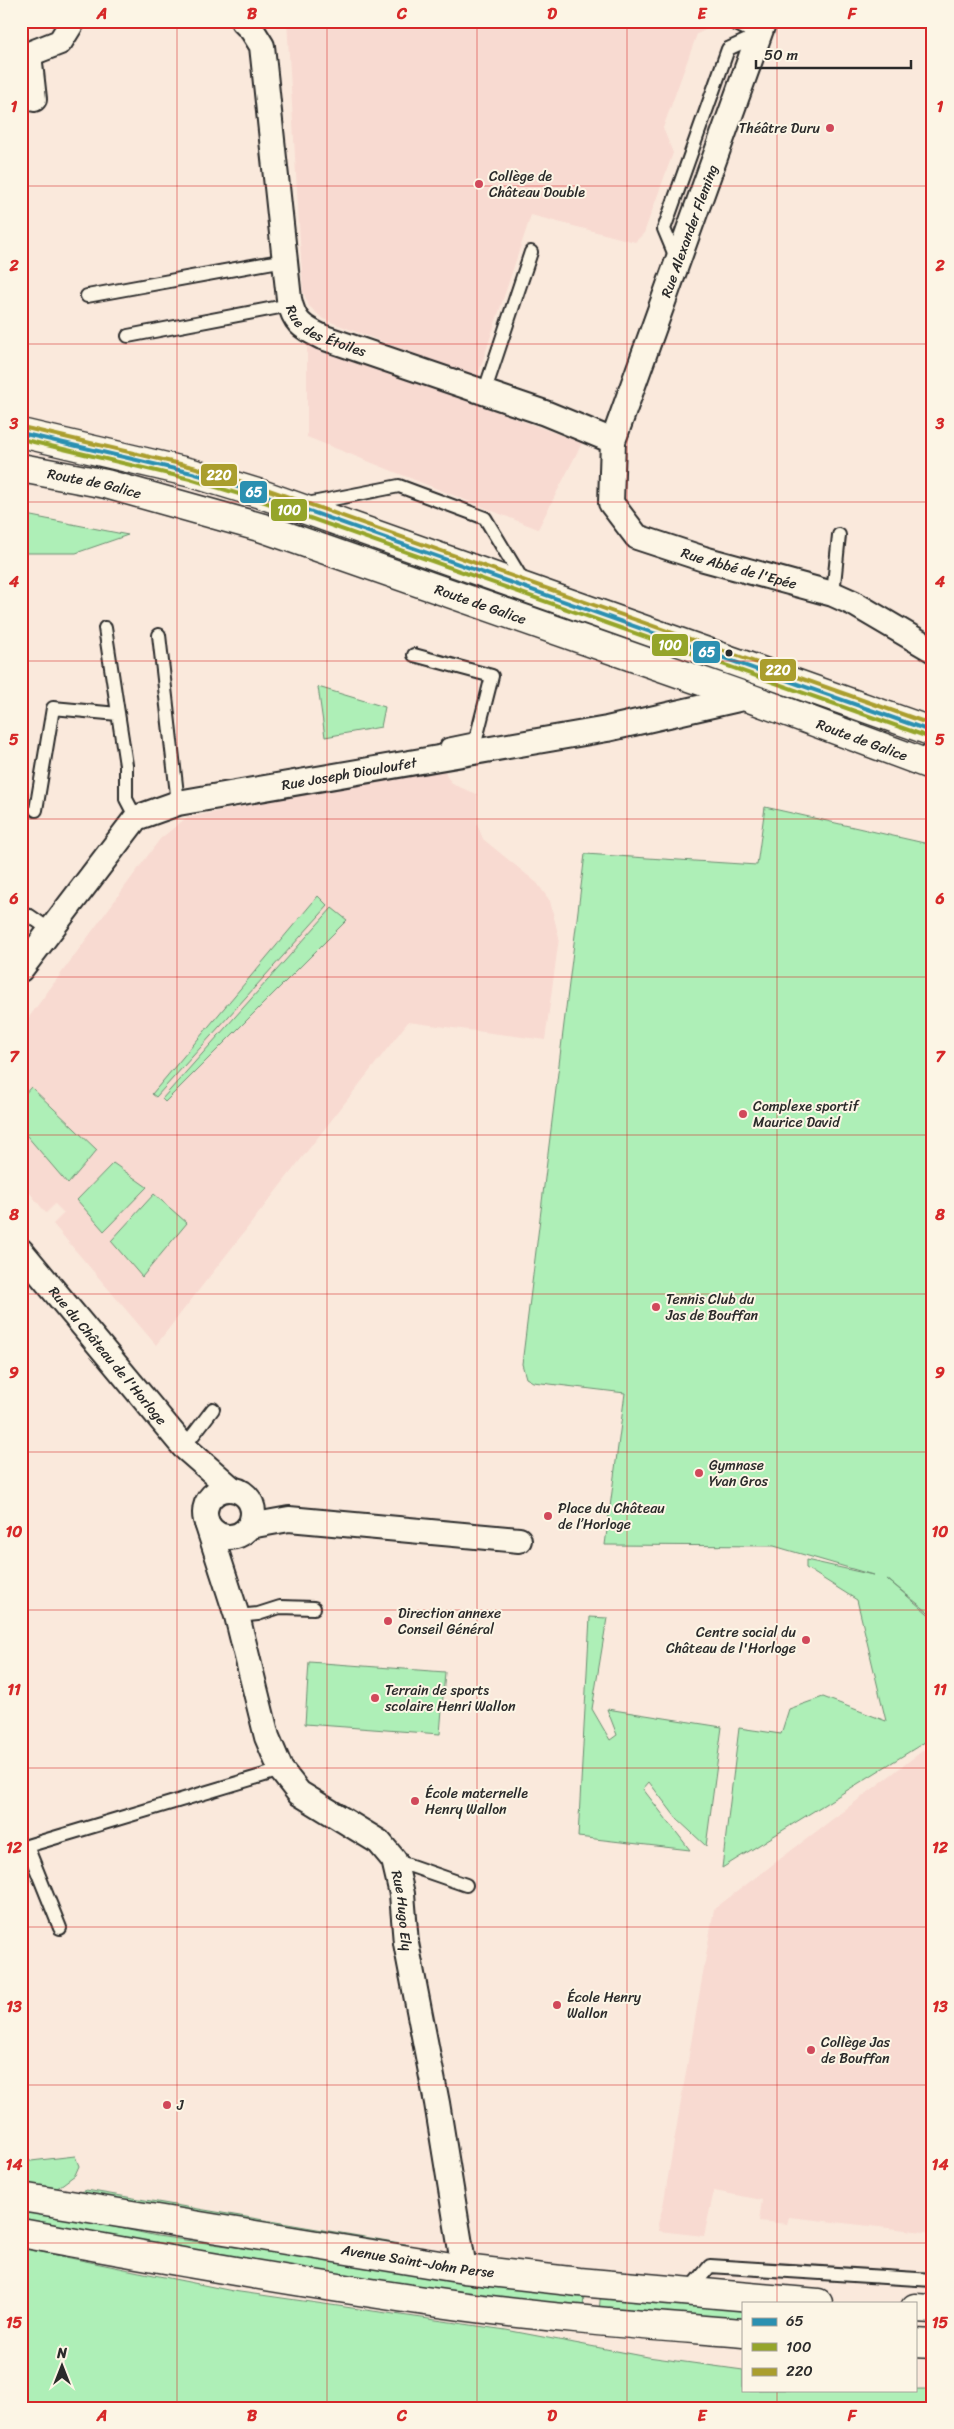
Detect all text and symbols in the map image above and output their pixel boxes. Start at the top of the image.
text: A [96,0,107,28]
text: B [247,0,258,28]
text: C [396,0,408,28]
text: D [547,0,557,28]
text: E [698,0,708,28]
text: F [847,0,858,28]
scale bar [756,38,912,70]
text: 50 m [764,42,799,68]
text: 1 [11,92,18,121]
text: 1 [937,92,944,121]
place label: Théâtre Duru [739,116,820,141]
marker: Théâtre Duru [824,122,836,134]
street label: Rue Alexander Fleming [654,161,725,301]
place label: Collège de Château Double [489,164,585,205]
marker: Collège de Château Double [473,178,485,190]
text: 2 [8,251,19,280]
text: 2 [934,251,945,280]
street label: Rue des Étoiles [278,302,370,364]
text: 3 [9,409,19,438]
text: 3 [935,409,945,438]
street label: Route de Galice [45,461,144,506]
line badge: 220 [200,463,238,487]
text: 220 [205,463,232,488]
line badge: 65 [239,480,268,504]
text: 65 [245,480,263,505]
line badge: 100 [270,498,308,522]
text: 100 [277,498,301,523]
street label: Rue Abbé de l'Epée [678,540,800,597]
text: 4 [8,567,19,596]
text: 4 [934,567,945,596]
street label: Route de Galice [431,577,530,632]
line badge: 100 [651,633,689,657]
text: 100 [658,633,682,658]
line badge: 65 [692,640,721,664]
text: 65 [698,640,716,665]
unlabelled marker [724,648,734,658]
line badge: 220 [759,658,797,682]
text: 220 [764,658,791,683]
street label: Route de Galice [813,712,911,769]
text: 5 [9,725,19,754]
text: 5 [935,725,945,754]
street label: Rue Joseph Diouloufet [280,750,420,798]
text: 6 [8,884,19,913]
text: 6 [934,884,945,913]
text: 7 [9,1042,20,1071]
text: 7 [935,1042,946,1071]
place label: Complexe sportif Maurice David [753,1094,860,1135]
marker: Complexe sportif Maurice David [737,1108,749,1120]
text: 8 [8,1200,19,1229]
text: 8 [934,1200,945,1229]
street label: Rue du Château de l'Horloge [42,1281,173,1431]
place label: Tennis Club du Jas de Bouffan [665,1287,759,1328]
marker: Tennis Club du Jas de Bouffan [650,1301,662,1313]
text: 9 [9,1358,19,1387]
text: 9 [935,1358,945,1387]
place label: Gymnase Yvan Gros [709,1453,769,1494]
marker: Gymnase Yvan Gros [693,1467,705,1479]
place label: Place du Château de l’Horloge [558,1496,665,1537]
marker: Place du Château de l’Horloge [542,1510,554,1522]
text: 10 [6,1517,22,1546]
text: 10 [932,1517,948,1546]
place label: Direction annexe Conseil Général [398,1601,501,1642]
marker: Direction annexe Conseil Général [382,1615,394,1627]
place label: Centre social du Château de l'Horloge [666,1620,796,1661]
marker: Centre social du Château de l'Horloge [800,1634,812,1646]
text: 11 [7,1675,21,1704]
text: 11 [933,1675,947,1704]
place label: Terrain de sports scolaire Henri Wallon [384,1678,516,1719]
marker: Terrain de sports scolaire Henri Wallon [369,1692,381,1704]
place label: École maternelle Henry Wallon [425,1781,528,1822]
marker: École maternelle Henry Wallon [409,1795,421,1807]
text: 12 [6,1833,23,1862]
text: 12 [932,1833,949,1862]
street label: Rue Hugo Ely [384,1868,419,1954]
place label: École Henry Wallon [567,1985,642,2026]
text: 13 [6,1992,22,2021]
text: 13 [932,1992,948,2021]
marker: École Henry Wallon [551,1999,563,2011]
place label: Collège Jas de Bouffan [821,2030,891,2071]
marker: Collège Jas de Bouffan [805,2044,817,2056]
place label: J [176,2093,184,2118]
marker: J [161,2099,173,2111]
text: 14 [6,2150,22,2179]
text: 14 [932,2150,948,2179]
street label: Avenue Saint-John Perse [339,2237,495,2285]
legend [742,2302,916,2392]
text: 15 [6,2308,23,2337]
text: 65 [786,2308,804,2334]
text: 15 [932,2308,949,2337]
text: 100 [786,2334,811,2360]
text: N [56,2341,67,2366]
north arrow [38,2342,88,2392]
text: 220 [786,2358,813,2384]
text: A [96,2401,107,2429]
text: B [247,2401,258,2429]
text: C [396,2401,408,2429]
text: D [547,2401,557,2429]
text: E [698,2401,708,2429]
text: F [847,2401,858,2429]

